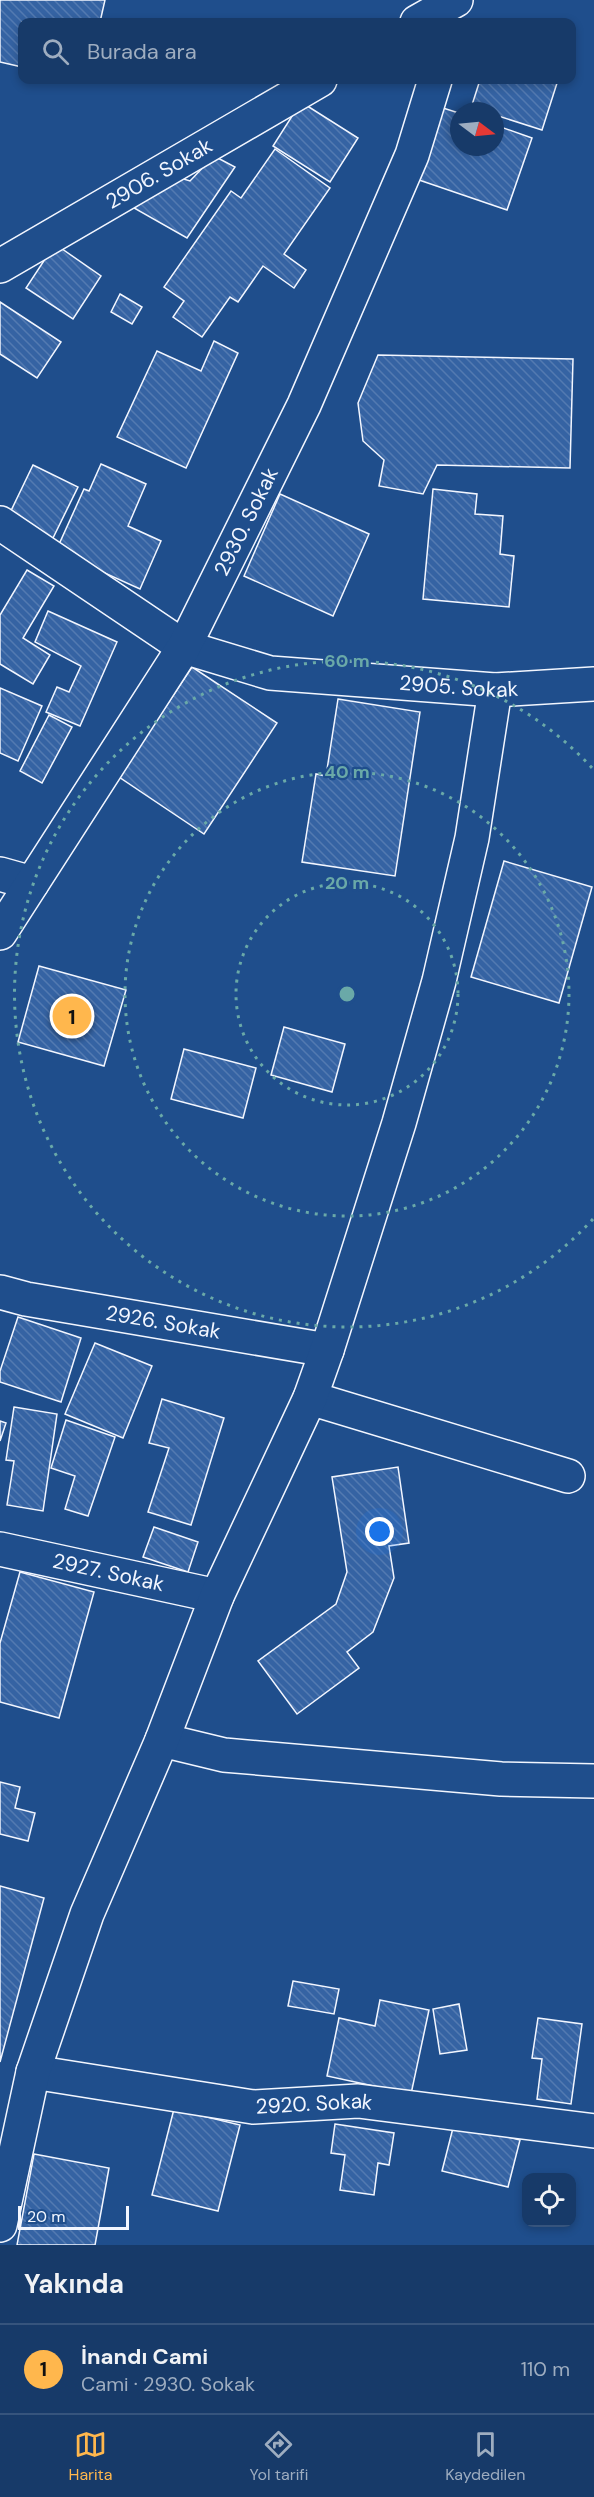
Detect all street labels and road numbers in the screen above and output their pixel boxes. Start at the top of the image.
street label: 2906. Sokak [101,131,218,215]
street label: 2930. Sokak [207,462,285,581]
street label: 2905. Sokak [398,669,519,704]
street label: 2926. Sokak [104,1299,223,1346]
street label: 2927. Sokak [50,1547,167,1598]
street label: 2920. Sokak [255,2087,375,2121]

